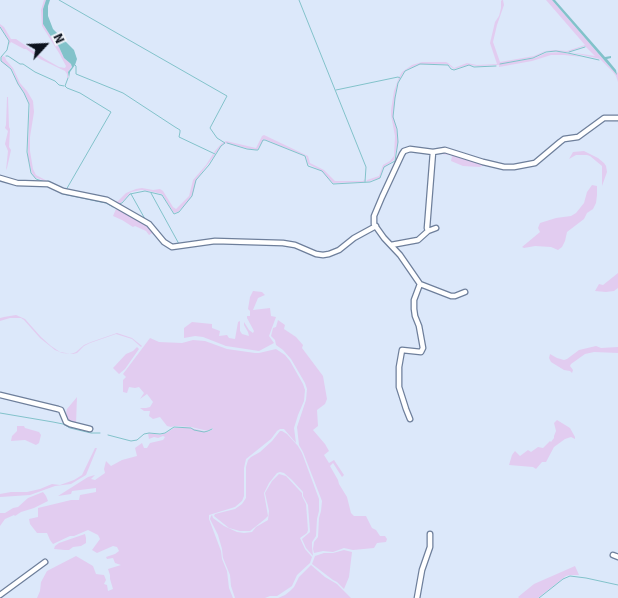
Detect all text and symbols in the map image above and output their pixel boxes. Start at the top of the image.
north arrow [20,20,70,70]
text: N [48,30,70,47]

